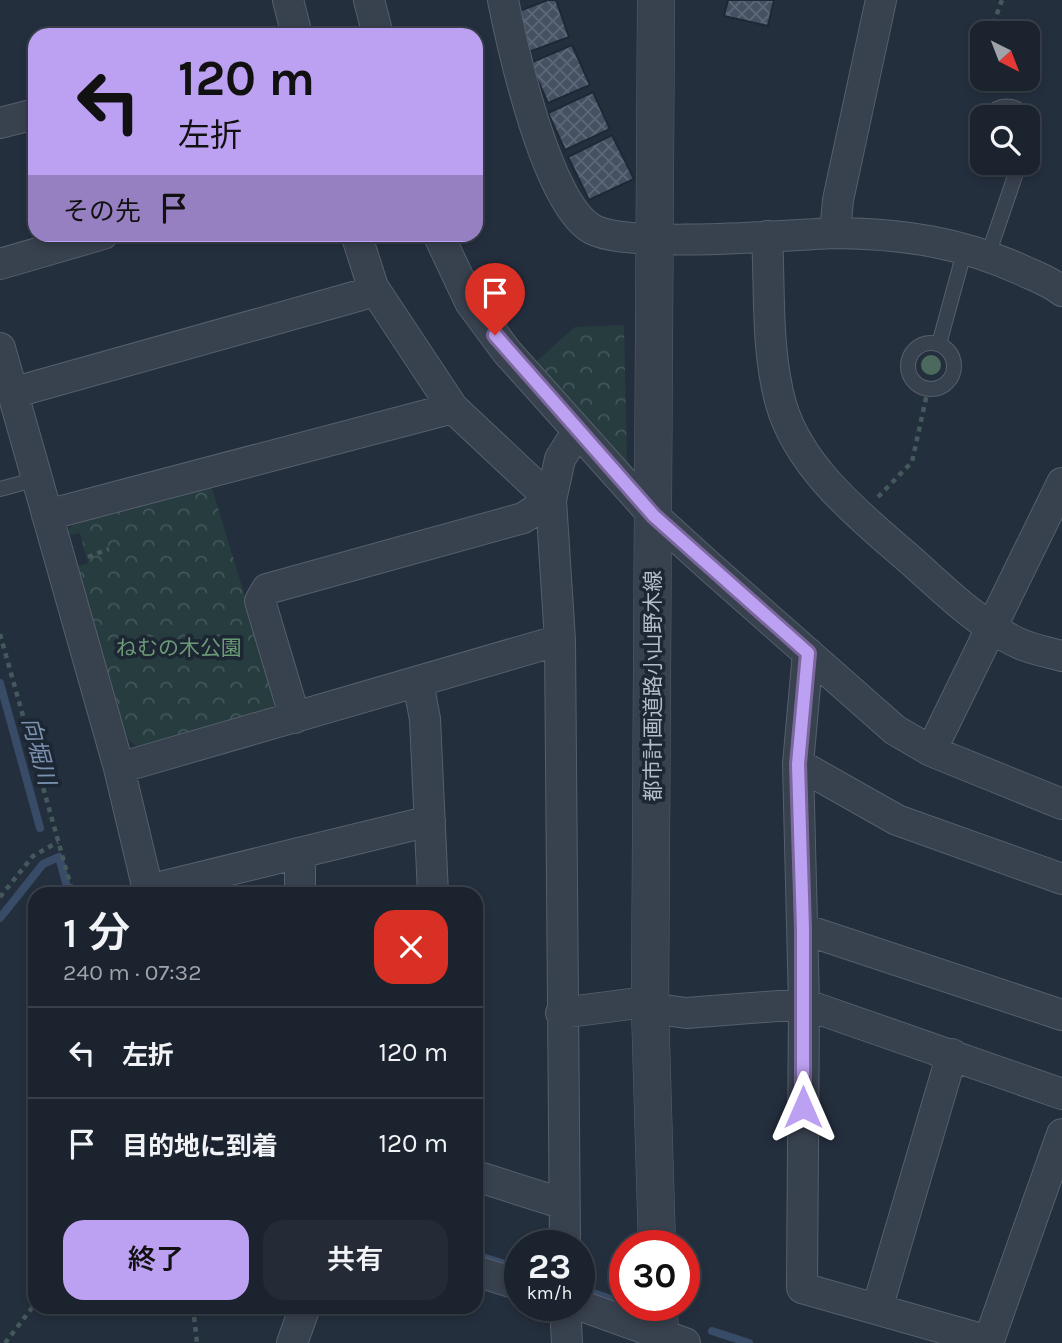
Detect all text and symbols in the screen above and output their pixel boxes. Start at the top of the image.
north arrow [970,21,1040,91]
map controls [970,21,1040,175]
text: 120 m [178,50,315,107]
icon: left [63,56,154,147]
button: search [970,105,1040,175]
text: 左折 [178,117,242,154]
icon: arrive [155,189,193,227]
text: その先 [63,196,141,227]
pin [465,263,525,335]
icon: arrive [476,274,514,312]
street label: 都市計画道路小山野木線 [641,571,665,802]
park label: ねむの木公園 [116,636,242,660]
water label: 向堀川 [17,714,61,791]
text: 1 分 [63,908,130,958]
button: close [374,910,448,984]
text: 240 m · 07:32 [63,959,202,986]
icon: left [63,1034,101,1072]
text: 120 m [378,1037,448,1068]
text: 左折 [122,1040,174,1071]
position arrow [766,1070,840,1144]
icon: arrive [63,1125,101,1163]
text: 120 m [378,1128,448,1159]
text: 目的地に到着 [122,1131,278,1162]
button: 終了 [63,1220,249,1300]
button: 共有 [263,1220,448,1300]
speed limit sign: 30 [609,1230,700,1321]
text: 23 [528,1246,571,1287]
text: km/h [527,1282,572,1304]

